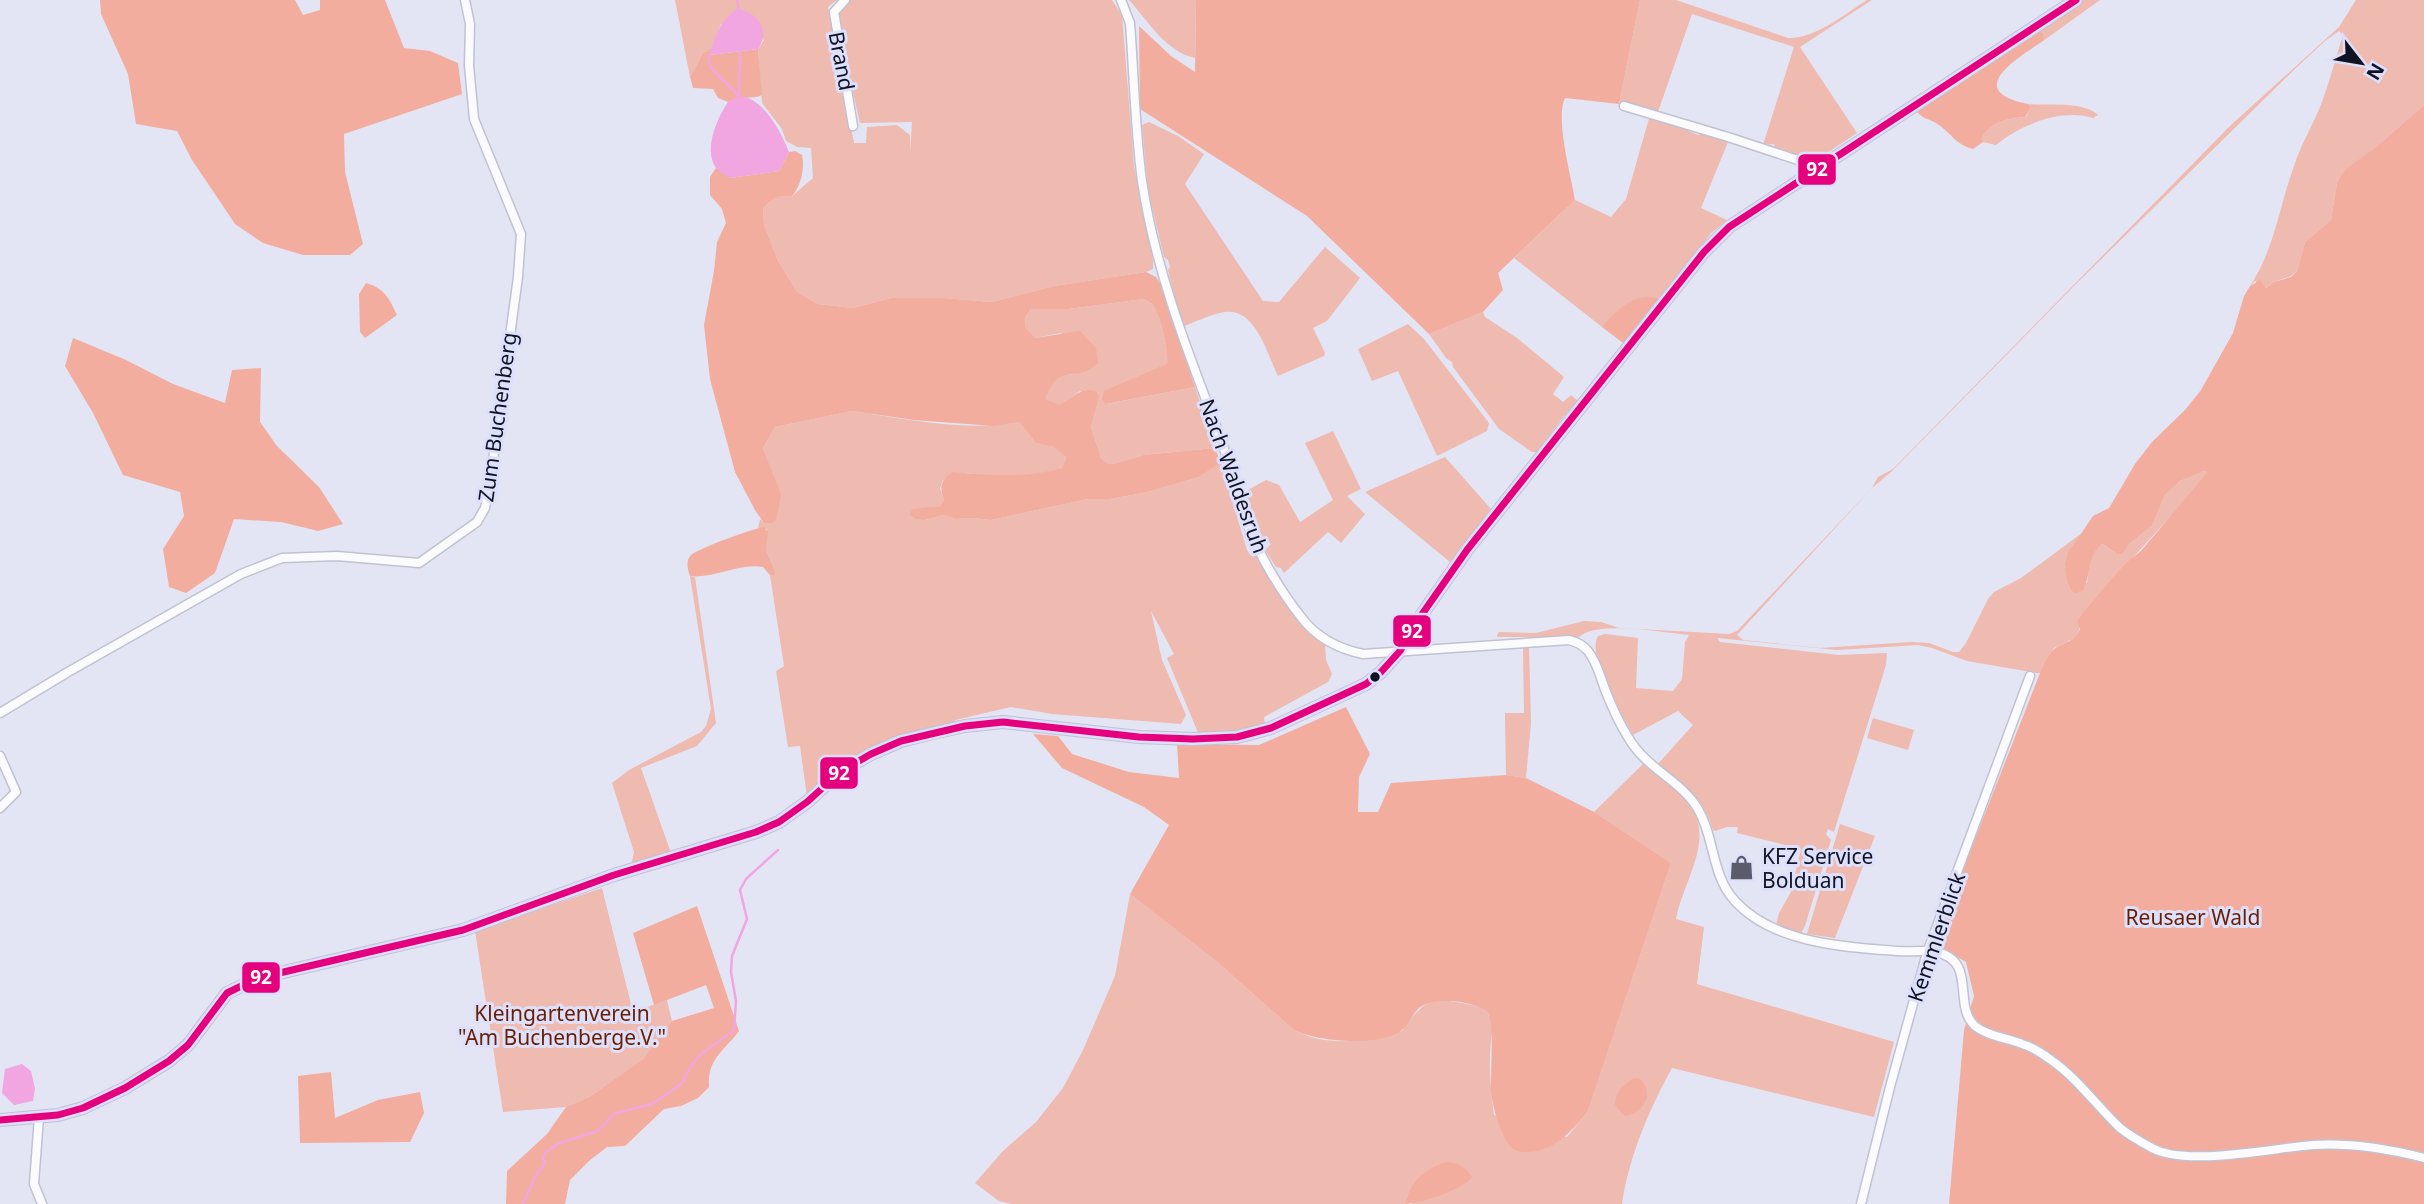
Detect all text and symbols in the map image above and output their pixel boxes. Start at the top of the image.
north arrow [2326,28,2396,98]
street label: Brand [823,29,861,93]
text: N [2360,58,2391,85]
line badge: 92 [1797,153,1837,186]
text: 92 [1806,156,1828,182]
street label: Zum Buchenberg [471,331,523,503]
street label: Nach Waldesruh [1193,395,1275,557]
line badge: 92 [1392,614,1432,648]
text: 92 [1401,618,1423,644]
unlabelled marker [1368,670,1382,684]
line badge: 92 [819,756,859,790]
text: 92 [828,760,850,786]
place label: KFZ Service Bolduan [1762,842,1873,894]
shop icon: KFZ Service Bolduan [1728,854,1756,882]
street label: Kemmlerblick [1901,868,1971,1005]
park label: Reusaer Wald [2126,903,2260,931]
line badge: 92 [241,961,281,994]
text: 92 [250,964,272,990]
park label: Kleingartenverein "Am Buchenberge.V." [458,999,666,1051]

